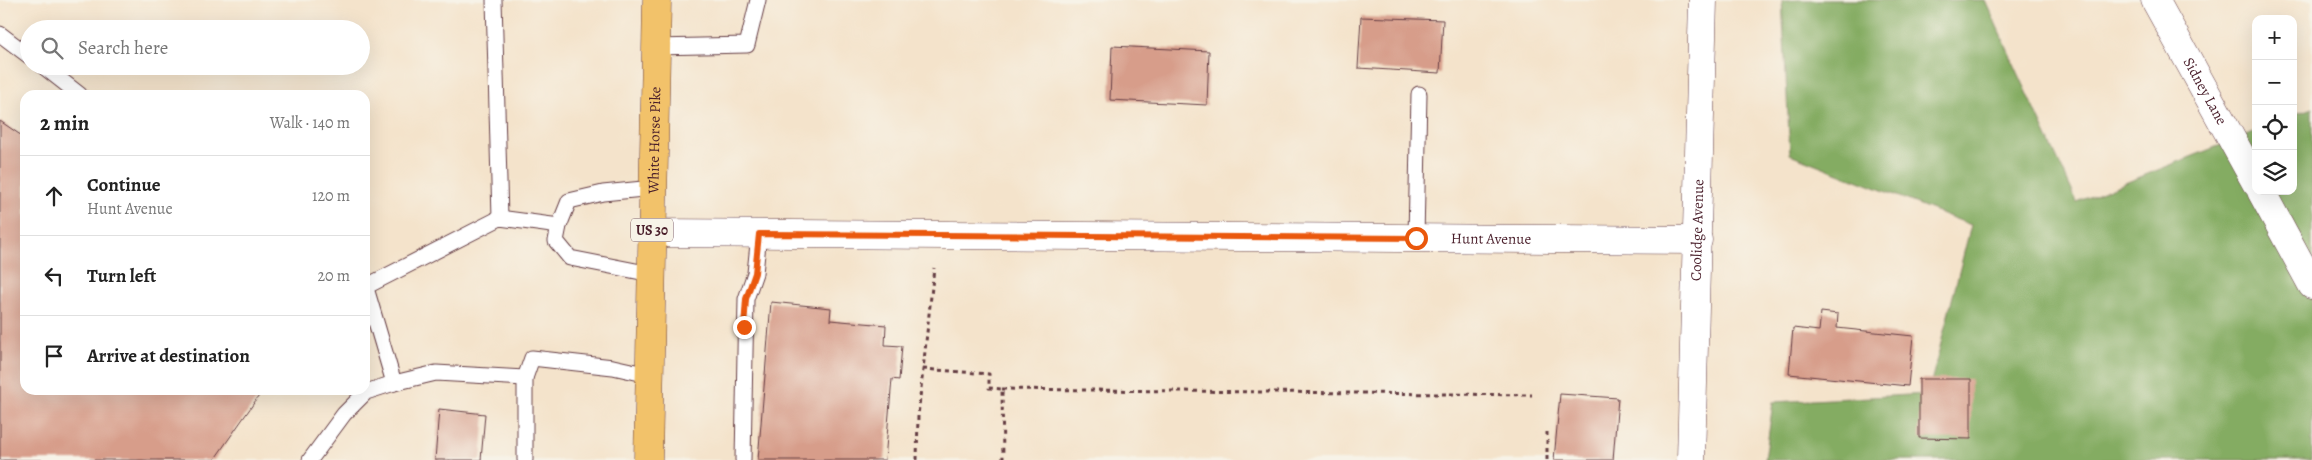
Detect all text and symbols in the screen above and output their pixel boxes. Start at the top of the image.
map controls [2252,15,2297,195]
button: + [2252,15,2297,60]
search box [20,20,370,75]
icon: search [38,34,66,62]
text: Search here [78,35,168,61]
street label: Sidney Lane [2179,54,2232,129]
button: − [2252,60,2297,105]
street label: White Horse Pike [643,86,665,195]
button: locate [2252,105,2297,150]
text: 2 min [40,109,89,137]
text: Walk · 140 m [270,112,350,134]
button: layers [2252,150,2297,195]
text: Continue [87,172,161,198]
street label: Coolidge Avenue [1686,179,1708,281]
icon: ahead [40,182,68,210]
text: 120 m [312,185,350,207]
text: Hunt Avenue [87,198,173,220]
road number: US 30 [631,218,673,242]
route start [1405,227,1428,250]
street label: Hunt Avenue [1451,228,1531,249]
icon: left [40,262,68,290]
text: Turn left [87,263,156,289]
text: 20 m [317,265,350,287]
route end [733,316,756,339]
icon: arrive [40,342,68,370]
text: Arrive at destination [87,343,250,369]

